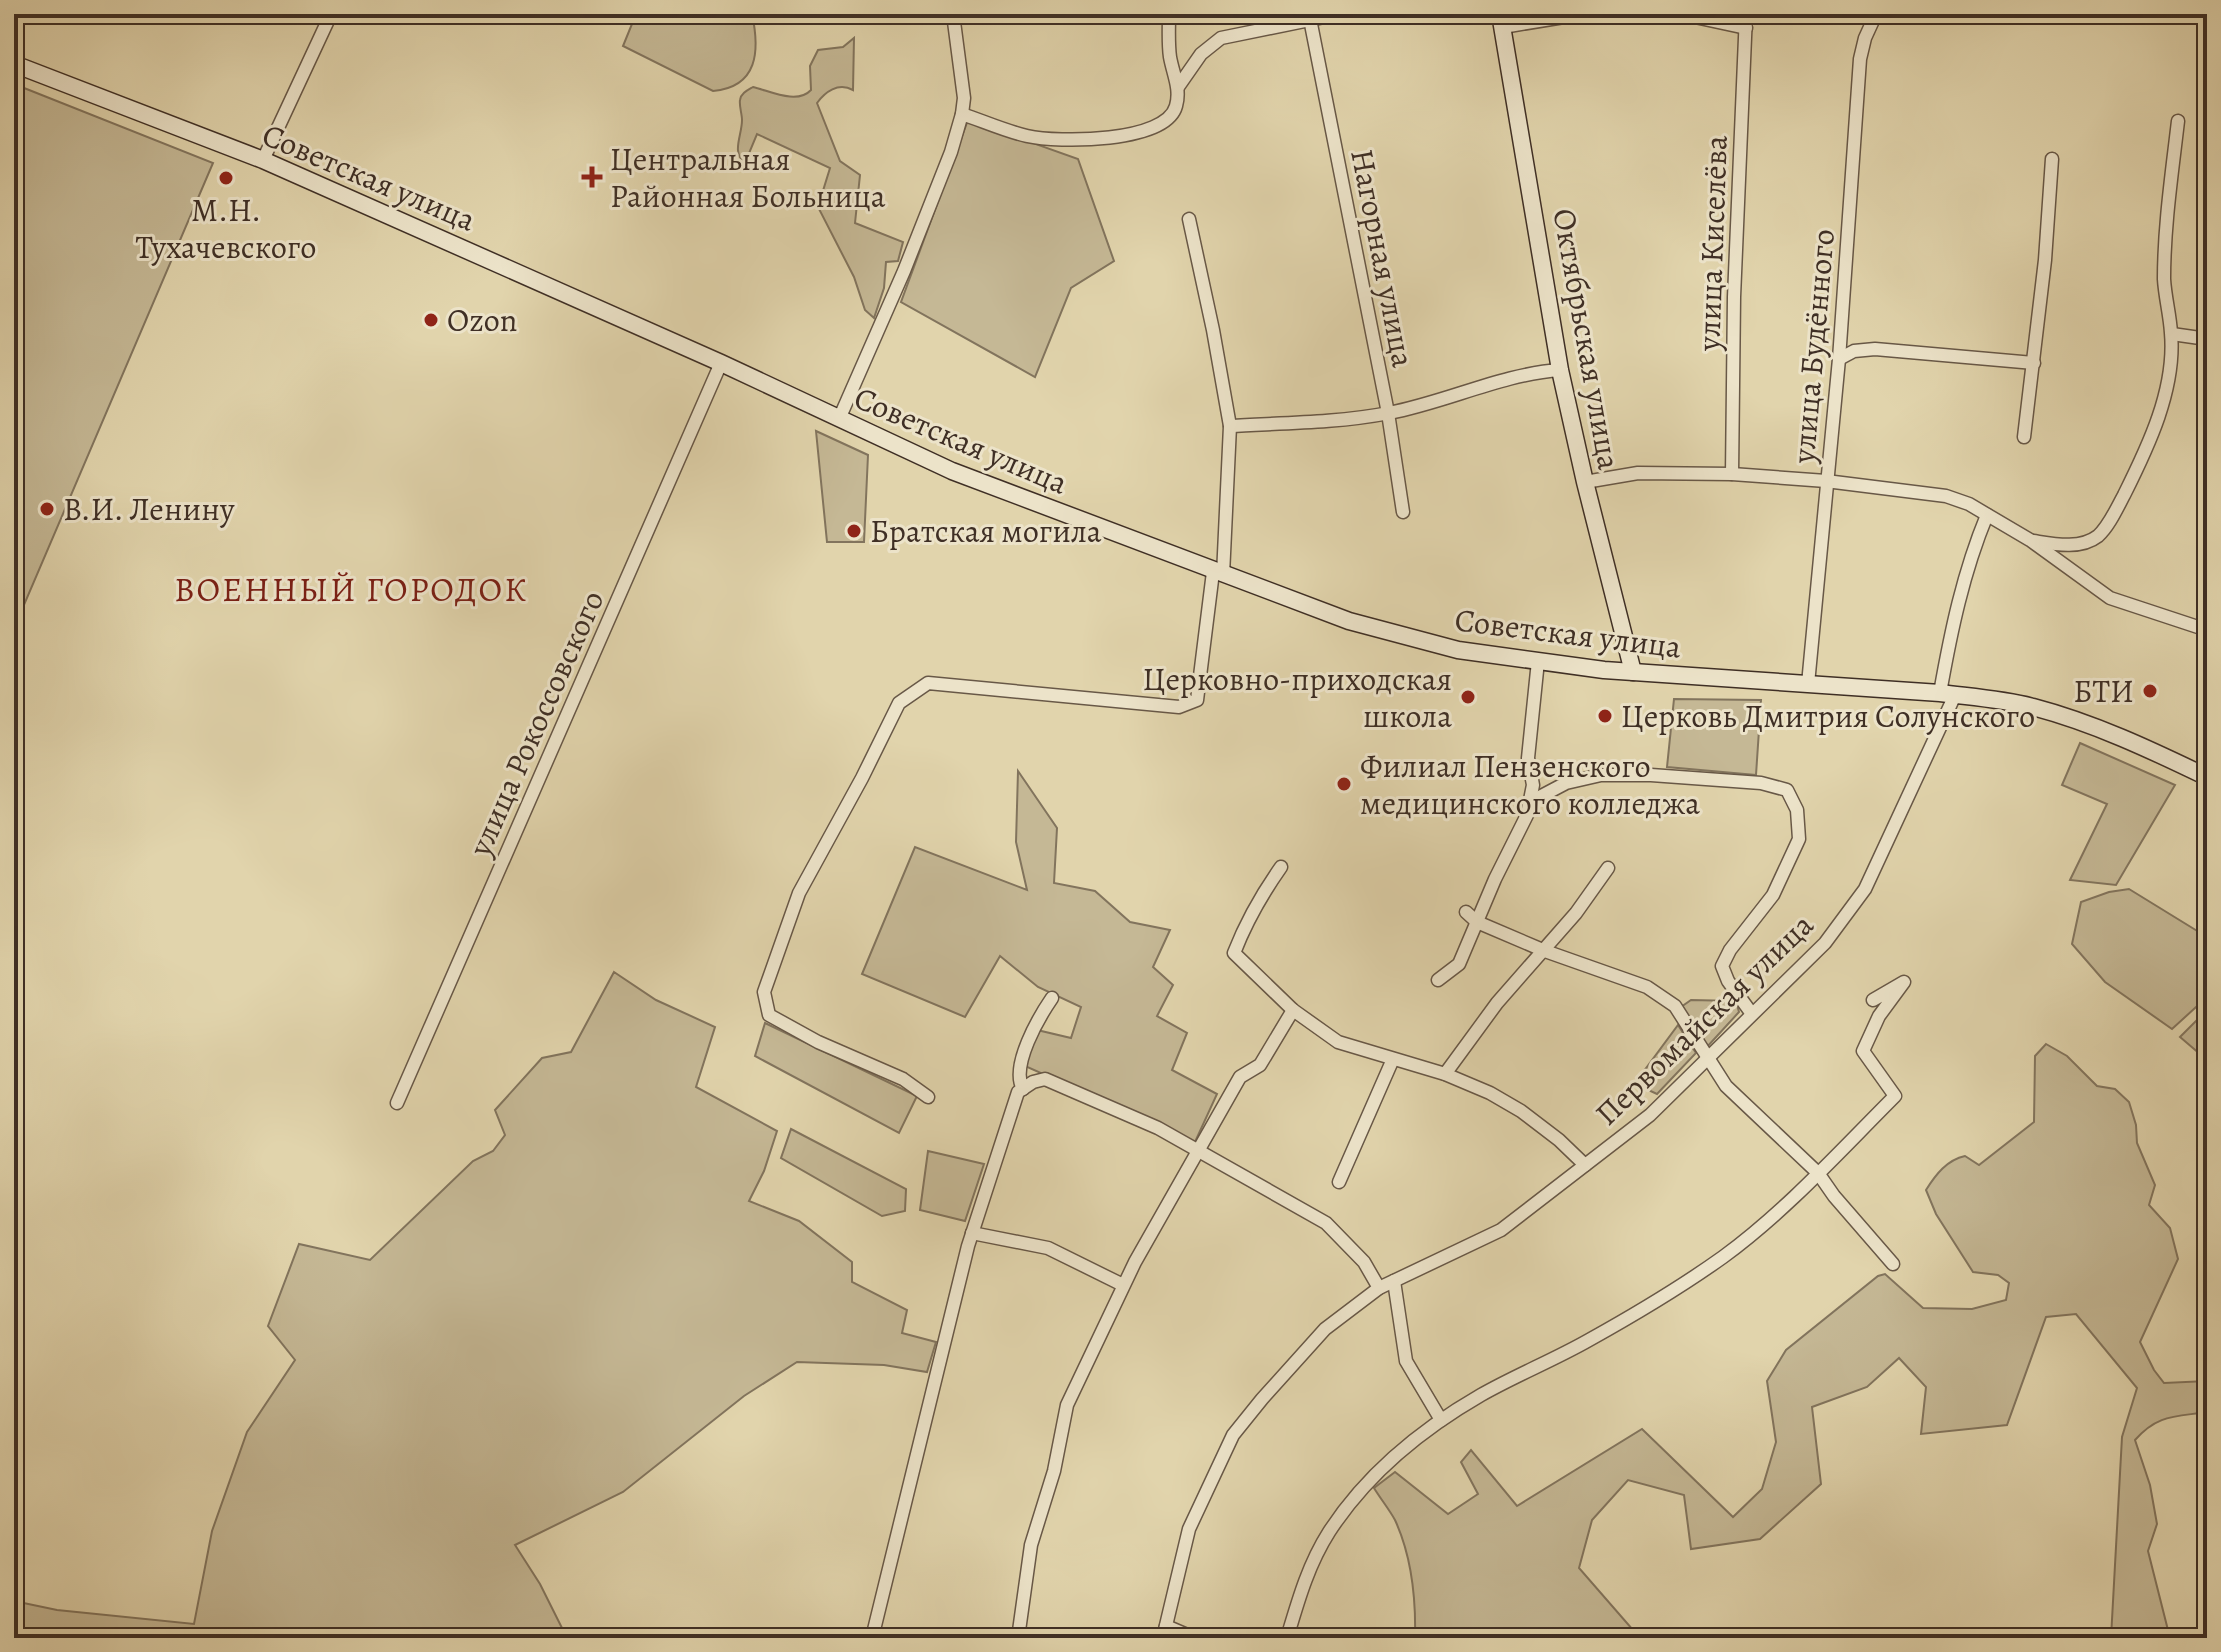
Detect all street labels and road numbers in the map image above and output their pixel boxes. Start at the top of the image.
street label: Советская улица [256,112,483,242]
street label: улица Киселёва [1686,134,1738,353]
street label: Нагорная улица [1340,145,1426,371]
street label: Октябрьская улица [1542,205,1632,473]
street label: улица Будённого [1781,227,1845,466]
street label: Советская улица [848,375,1075,505]
street label: улица Рокоссовского [457,583,614,864]
street label: Советская улица [1452,597,1684,669]
street label: Первомайская улица [1585,903,1823,1135]

